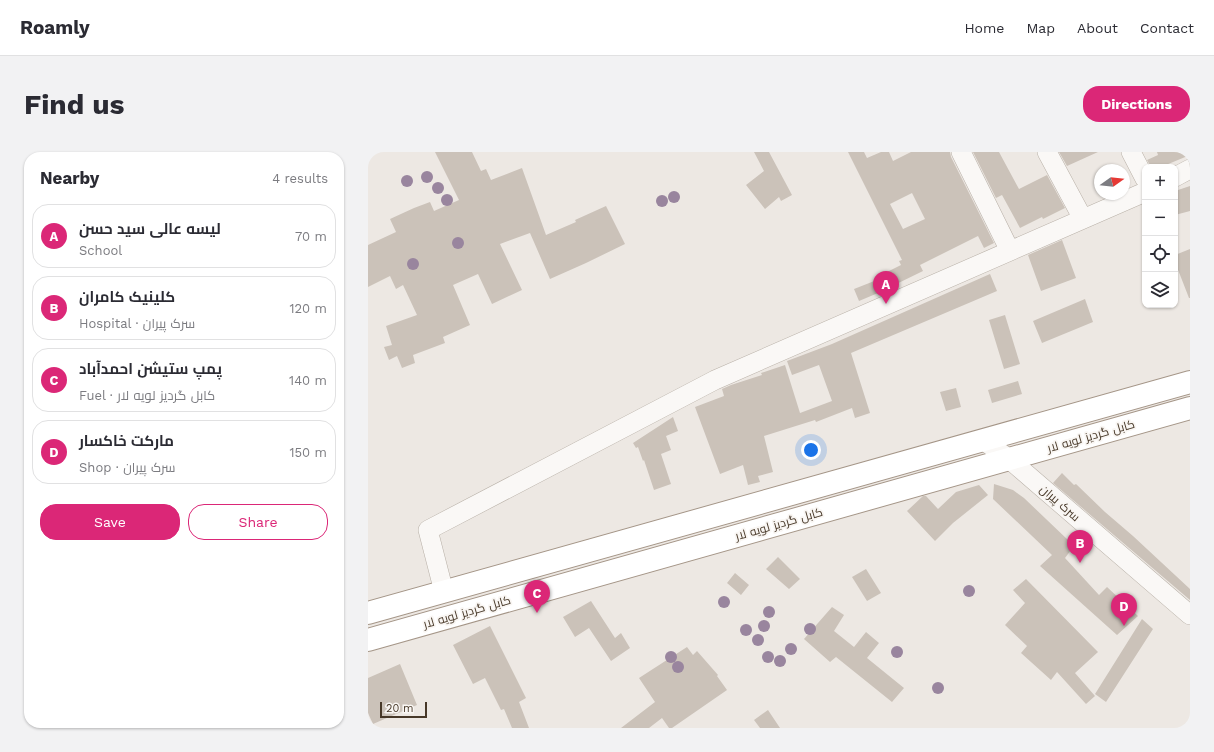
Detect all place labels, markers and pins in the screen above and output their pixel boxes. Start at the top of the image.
pin: A [873,271,899,304]
pin: B [1067,530,1093,563]
pin: C [524,580,550,613]
pin: D [1111,593,1137,626]

